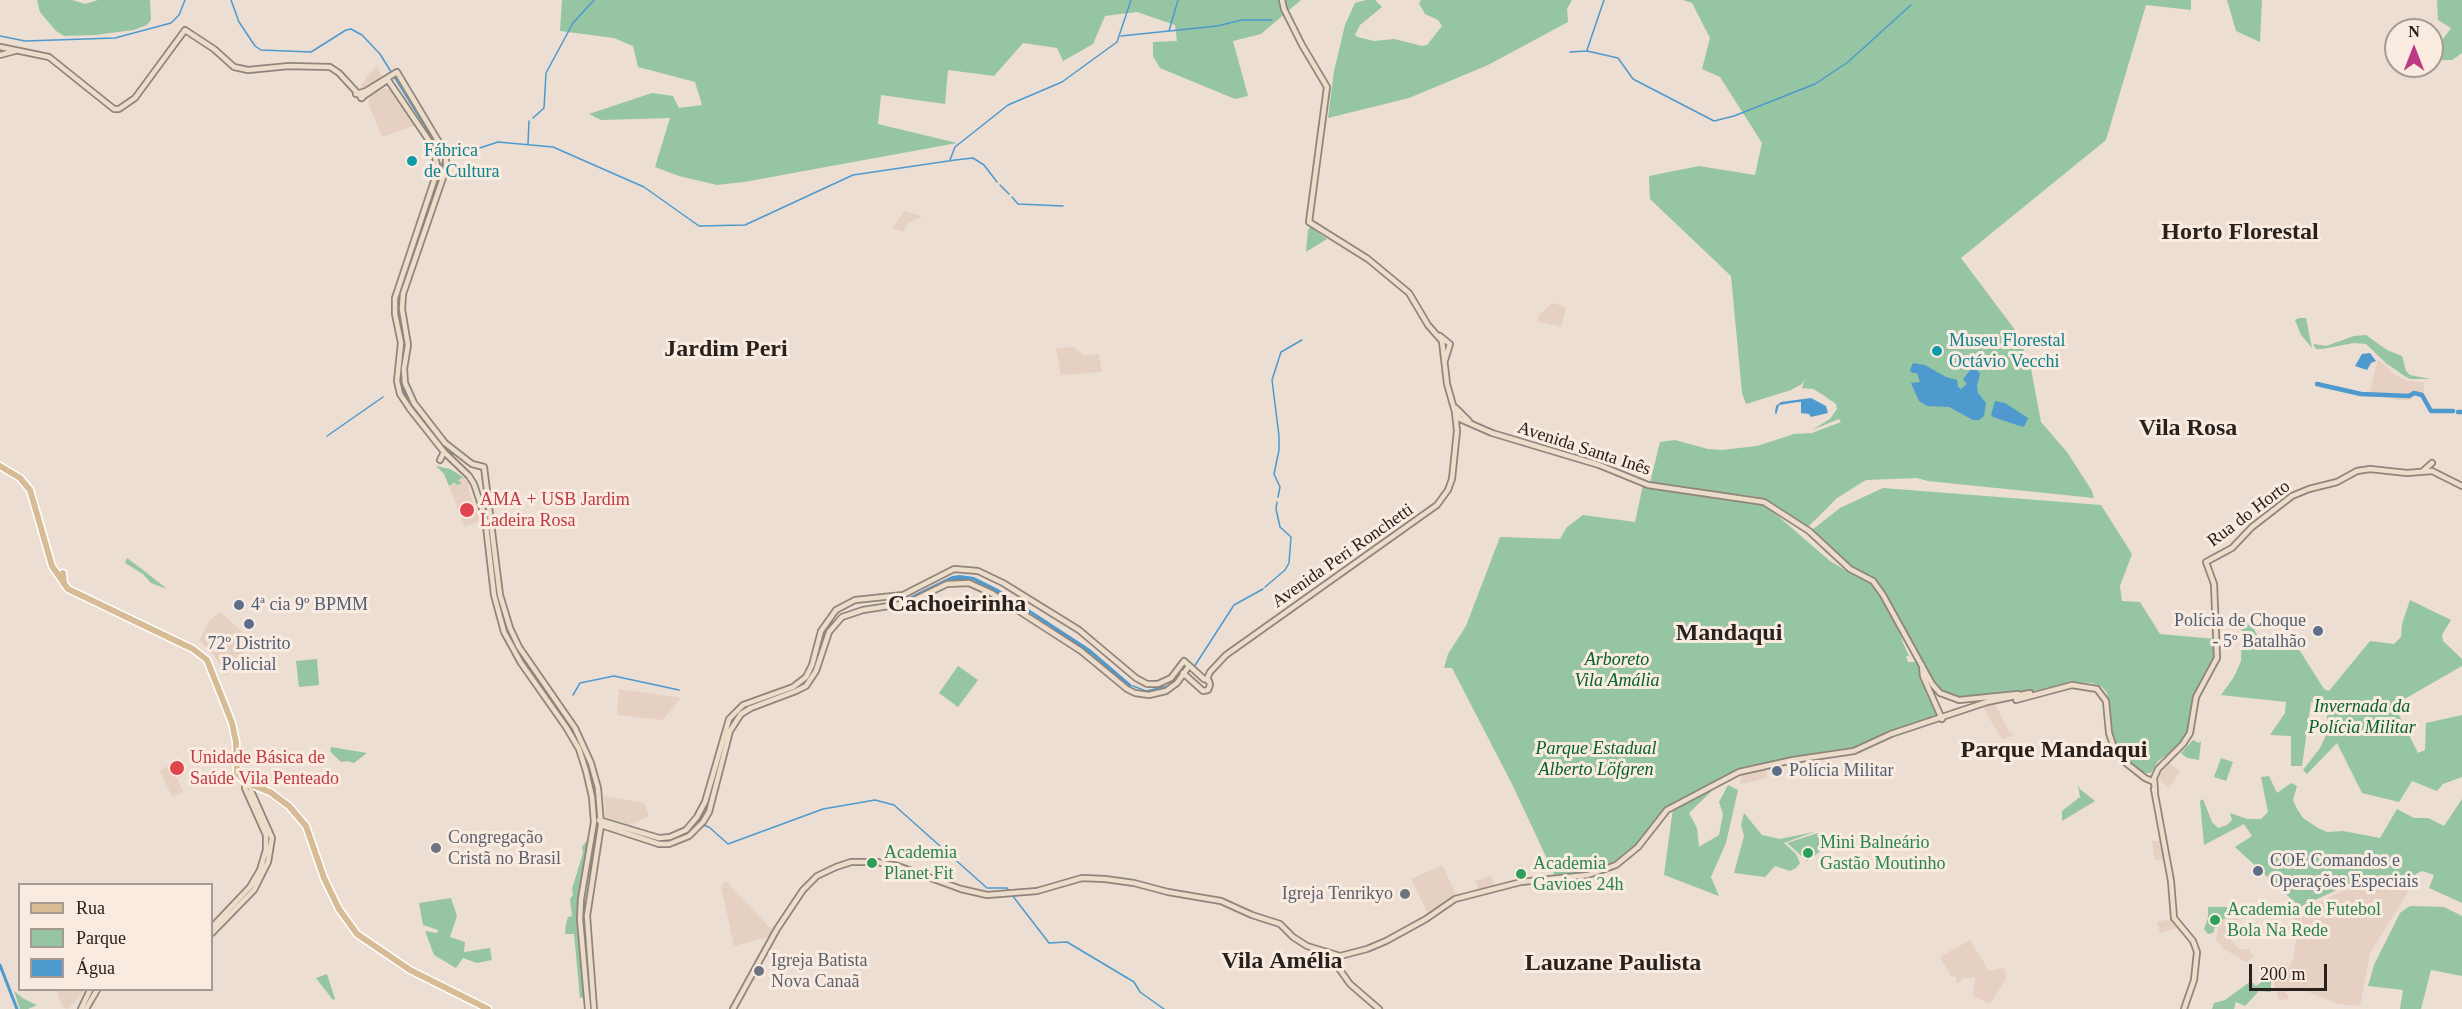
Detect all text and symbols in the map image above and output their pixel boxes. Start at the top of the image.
north arrow [2384,18,2444,78]
text: N [2408,23,2420,40]
place label: Fábrica de Cultura [424,140,499,182]
marker: Fábrica de Cultura [405,154,419,168]
district label: Horto Florestal [2161,219,2319,247]
place label: Museu Florestal Octávio Vecchi [1949,330,2065,372]
district label: Jardim Peri [664,336,788,364]
marker: Museu Florestal Octávio Vecchi [1930,344,1944,358]
district label: Vila Rosa [2139,415,2237,443]
street label: Avenida Santa Inês [1515,417,1653,481]
street label: Rua do Horto [2203,476,2295,552]
place label: AMA + USB Jardim Ladeira Rosa [480,489,630,532]
street label: Avenida Peri Ronchetti [1268,499,1418,613]
marker: AMA + USB Jardim Ladeira Rosa [458,501,476,519]
district label: Cachoeirinha [888,591,1026,619]
place label: 4ª cia 9º BPMM [251,594,368,616]
marker: 4ª cia 9º BPMM [232,598,246,612]
place label: Polícia de Choque - 5º Batalhão [2174,610,2306,652]
marker: 72º Distrito Policial [242,617,256,631]
district label: Mandaqui [1676,620,1782,648]
marker: Polícia de Choque - 5º Batalhão [2311,624,2325,638]
place label: 72º Distrito Policial [207,633,291,676]
park label: Arboreto Vila Amália [1574,649,1660,692]
park label: Invernada da Polícia Militar [2308,696,2416,738]
district label: Parque Mandaqui [1961,737,2147,765]
park label: Parque Estadual Alberto Löfgren [1536,738,1656,780]
place label: Unidade Básica de Saúde Vila Penteado [190,747,339,789]
marker: Unidade Básica de Saúde Vila Penteado [168,759,186,777]
place label: Polícia Militar [1789,760,1893,782]
marker: Polícia Militar [1770,764,1784,778]
place label: Congregação Cristã no Brasil [448,827,561,870]
place label: Mini Balneário Gastão Moutinho [1820,832,1945,874]
marker: Congregação Cristã no Brasil [429,841,443,855]
place label: Academia Planet Fit [884,842,957,884]
marker: Mini Balneário Gastão Moutinho [1801,846,1815,860]
place label: COE Comandos e Operações Especiais [2270,850,2418,892]
place label: Academia Gavioes 24h [1533,853,1623,896]
marker: Academia Planet Fit [865,856,879,870]
marker: COE Comandos e Operações Especiais [2251,864,2265,878]
marker: Academia Gavioes 24h [1514,867,1528,881]
legend [18,883,213,991]
place label: Igreja Tenrikyo [1282,883,1393,905]
marker: Igreja Tenrikyo [1398,887,1412,901]
text: Rua [76,898,105,918]
place label: Academia de Futebol Bola Na Rede [2227,899,2381,942]
marker: Academia de Futebol Bola Na Rede [2208,913,2222,927]
text: Parque [76,928,126,948]
district label: Vila Amélia [1221,948,1343,976]
place label: Igreja Batista Nova Canaã [771,950,867,992]
district label: Lauzane Paulista [1525,950,1701,978]
scale bar [2252,952,2330,990]
text: Água [76,958,115,978]
marker: Igreja Batista Nova Canaã [752,964,766,978]
text: 200 m [2260,964,2306,984]

